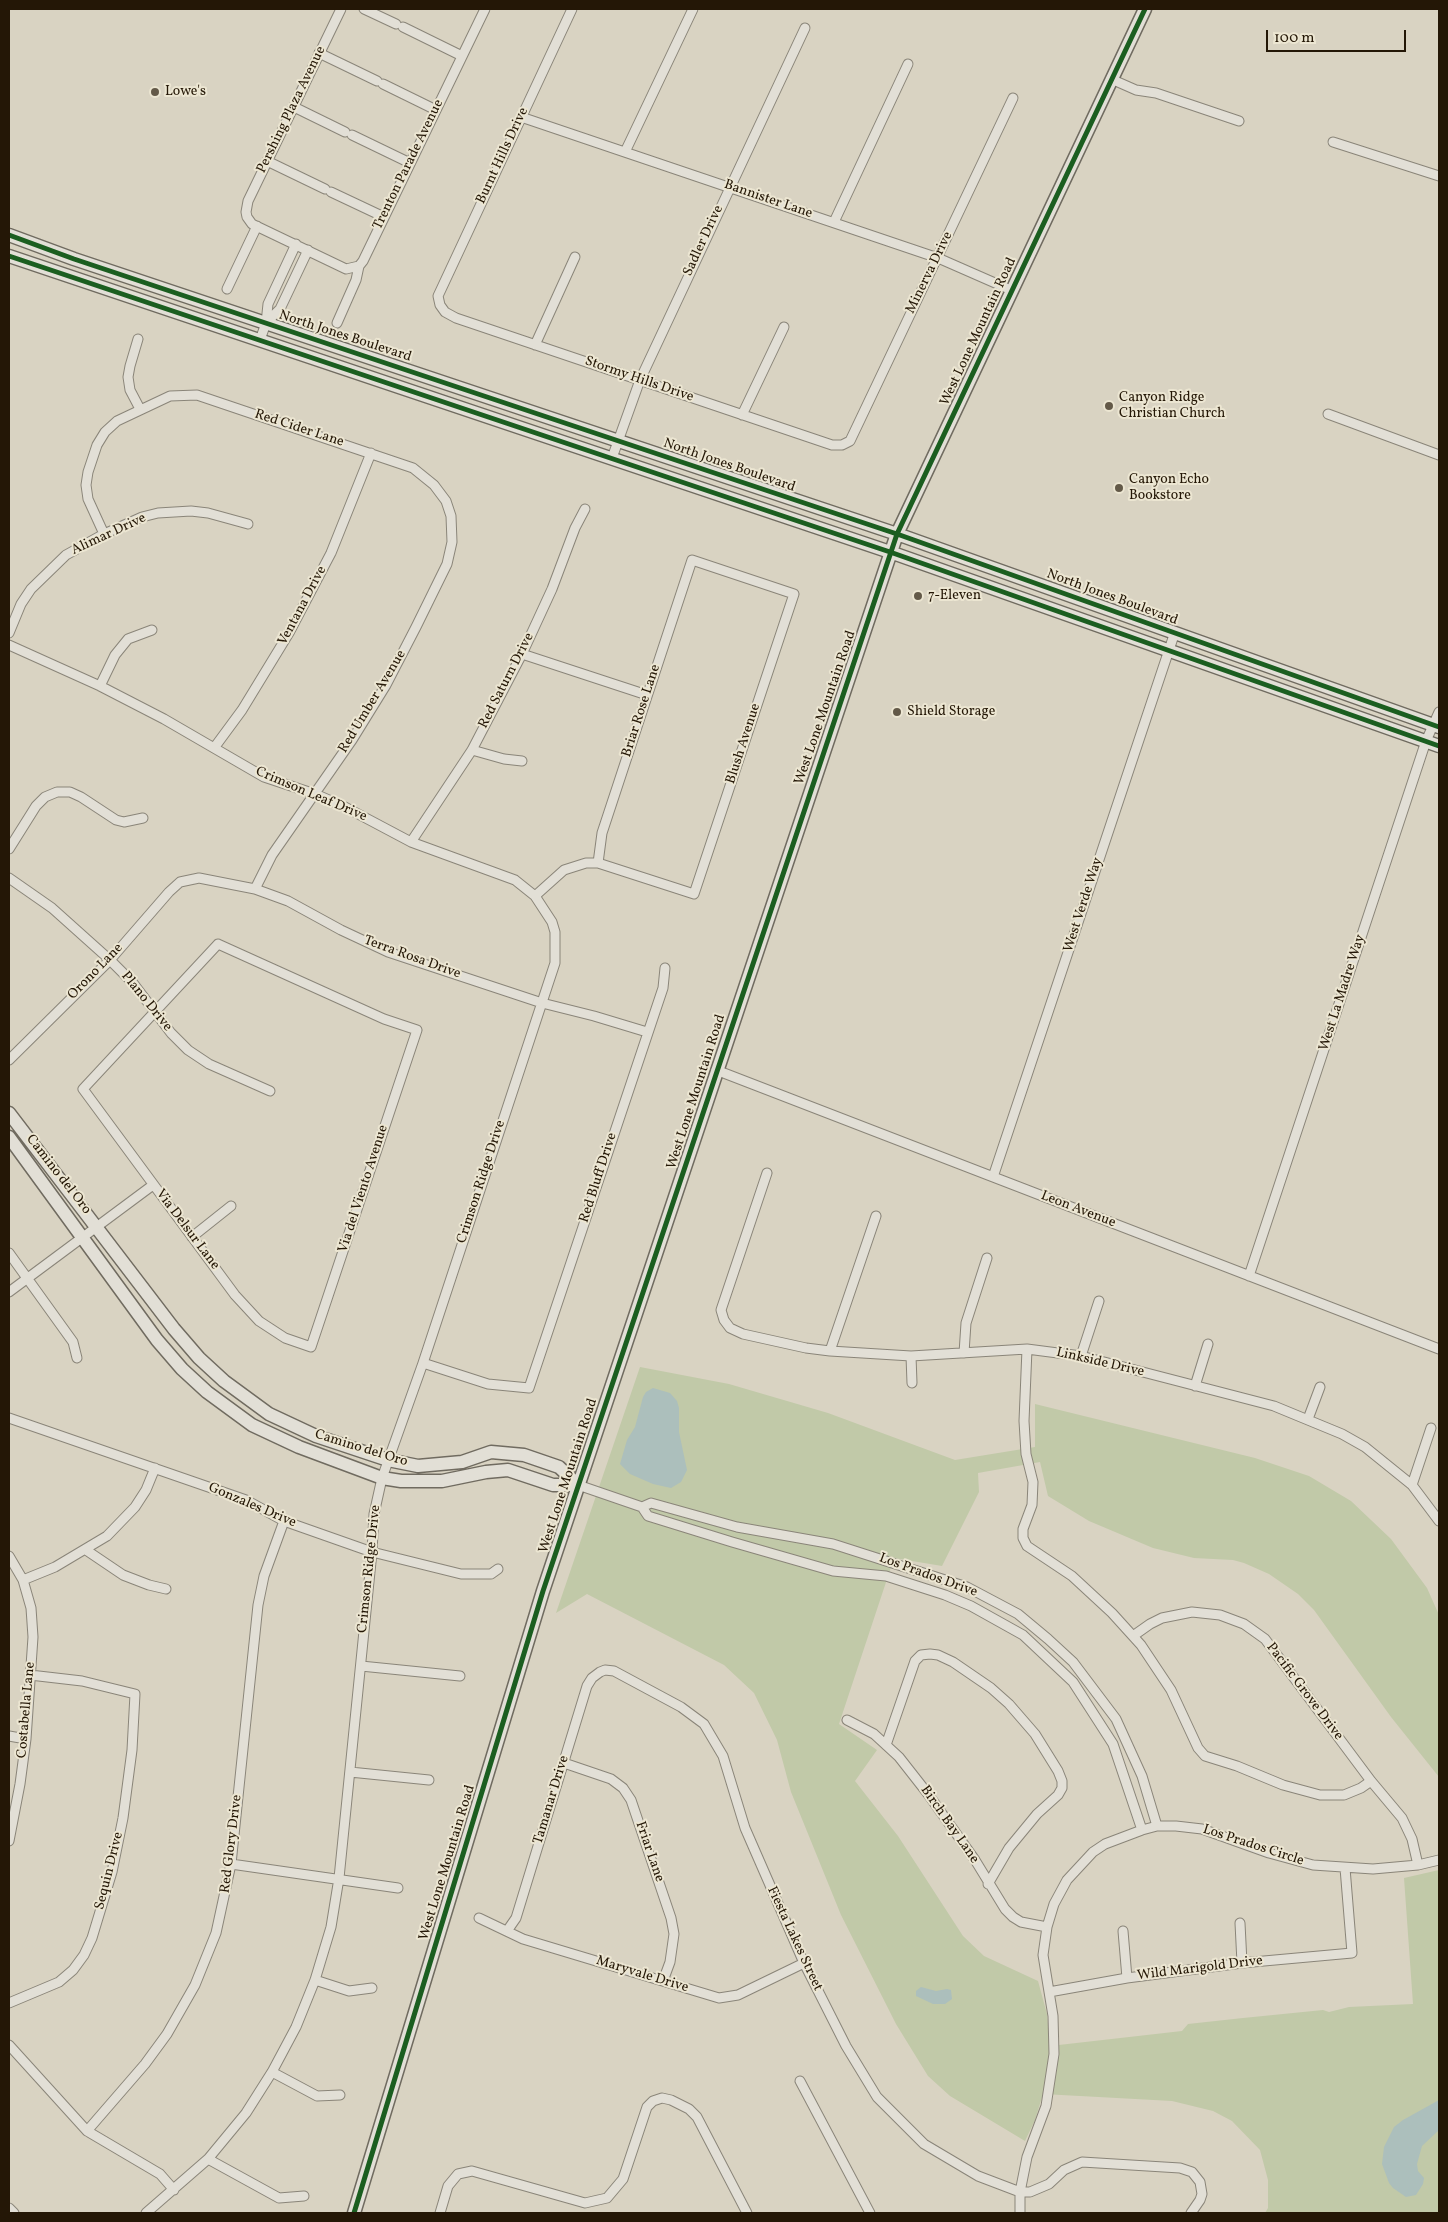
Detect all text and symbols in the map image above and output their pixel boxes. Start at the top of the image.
scale bar [1268,20,1408,52]
text: 100 m [1274,28,1314,49]
street label: Pershing Plaza Avenue [254,44,330,176]
place label: Lowe's [165,84,206,100]
marker: Lowe's [149,86,161,98]
street label: Trenton Parade Avenue [370,97,448,233]
street label: Burnt Hills Drive [473,105,533,207]
street label: Bannister Lane [722,177,814,223]
street label: Sadler Drive [680,203,728,279]
street label: Minerva Drive [903,229,957,317]
street label: West Lone Mountain Road [937,255,1021,409]
street label: North Jones Boulevard [277,308,413,366]
street label: Stormy Hills Drive [582,353,696,407]
place label: Canyon Ridge Christian Church [1119,390,1225,422]
marker: Canyon Ridge Christian Church [1103,400,1115,412]
street label: Red Cider Lane [252,407,346,451]
street label: North Jones Boulevard [661,436,797,496]
place label: Canyon Echo Bookstore [1129,472,1209,504]
marker: Canyon Echo Bookstore [1113,482,1125,494]
street label: Alimar Drive [69,510,149,560]
street label: Ventana Drive [275,563,331,649]
street label: North Jones Boulevard [1044,566,1180,630]
place label: 7-Eleven [928,588,981,604]
marker: 7-Eleven [912,590,924,602]
street label: West Lone Mountain Road [792,629,860,787]
street label: Red Saturn Drive [476,630,538,732]
street label: Red Umber Avenue [336,647,410,757]
street label: Briar Rose Lane [619,663,665,759]
street label: Blush Avenue [723,702,765,786]
place label: Shield Storage [907,704,995,720]
marker: Shield Storage [891,706,903,718]
street label: Crimson Leaf Drive [253,764,369,826]
street label: West Verde Way [1061,856,1107,954]
street label: Terra Rosa Drive [361,933,463,983]
street label: West La Madre Way [1316,933,1370,1053]
street label: Orono Lane [65,940,127,1004]
street label: Plano Drive [117,969,175,1035]
street label: West Lone Mountain Road [664,1013,730,1171]
street label: Crimson Ridge Drive [454,1118,510,1246]
street label: Via del Viento Avenue [335,1123,393,1255]
street label: Red Bluff Drive [577,1131,621,1225]
street label: Camino del Oro [22,1132,94,1218]
street label: Via Delsur Lane [151,1186,223,1274]
street label: Leon Avenue [1038,1188,1118,1232]
street label: Linkside Drive [1054,1345,1146,1381]
street label: West Lone Mountain Road [536,1397,602,1555]
street label: Camino del Oro [312,1427,410,1471]
street label: Gonzales Drive [206,1480,298,1532]
street label: Crimson Ridge Drive [355,1504,385,1634]
street label: Los Prados Drive [877,1550,979,1602]
street label: Pacific Grove Drive [1262,1640,1346,1744]
street label: Costabella Lane [14,1661,40,1759]
street label: Tamanar Drive [531,1754,573,1846]
street label: West Lone Mountain Road [416,1783,480,1943]
street label: Birch Bay Lane [916,1783,982,1867]
street label: Red Glory Drive [218,1794,246,1894]
street label: Friar Lane [631,1820,667,1884]
street label: Los Prados Circle [1200,1822,1306,1870]
street label: Sequin Drive [92,1830,128,1912]
street label: Fiesta Lakes Street [762,1884,826,1994]
street label: Maryvale Drive [594,1953,690,1997]
street label: Wild Marigold Drive [1136,1953,1264,1985]

